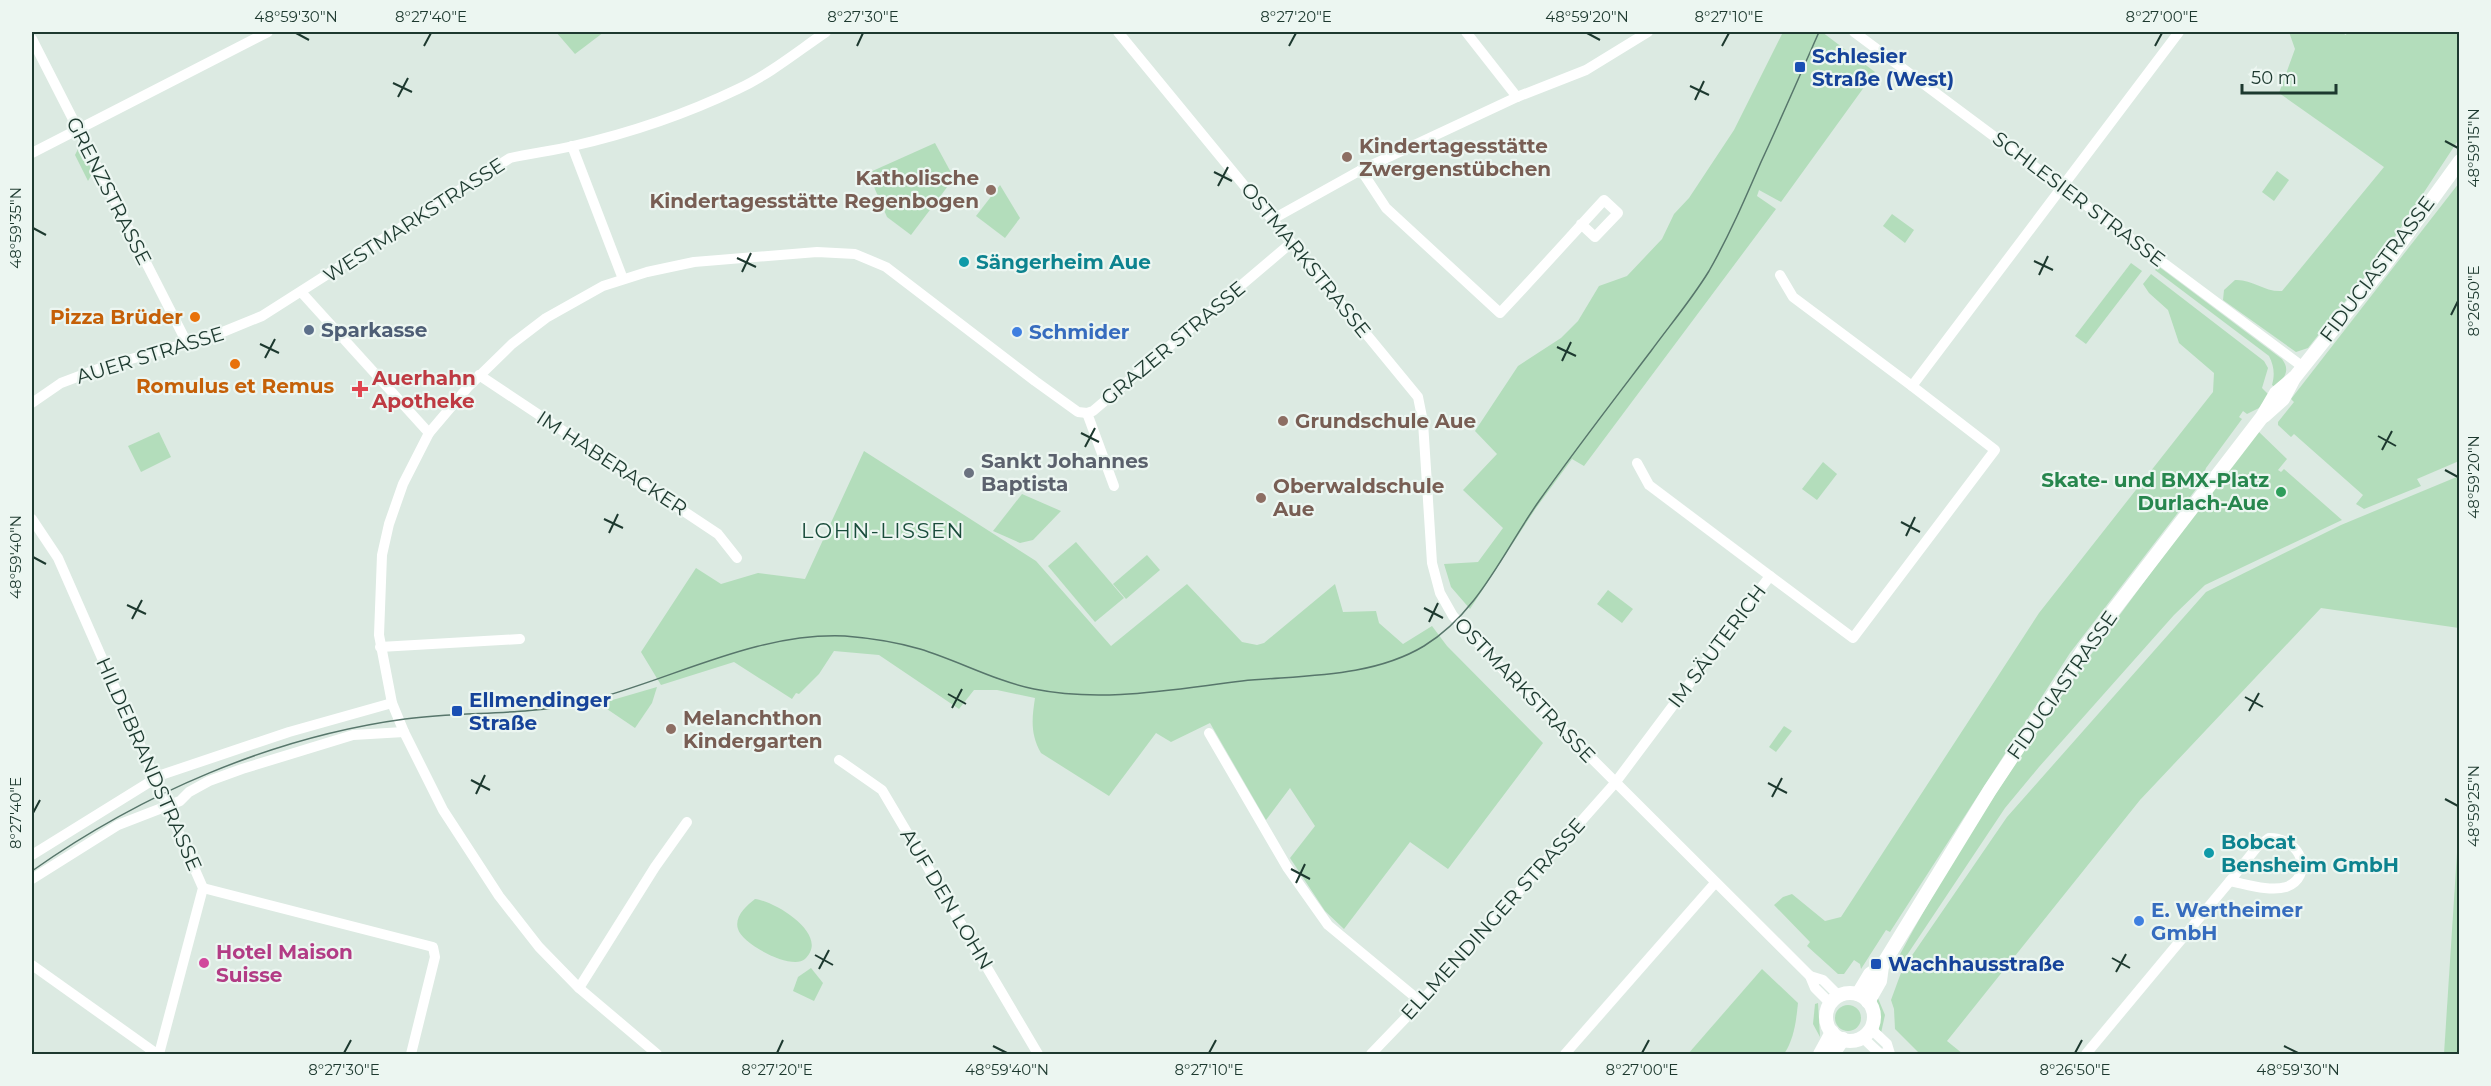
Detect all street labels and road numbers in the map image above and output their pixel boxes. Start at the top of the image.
street label: GRENZSTRASSE [61,113,157,269]
street label: SCHLESIER STRASSE [1988,126,2170,272]
street label: WESTMARKSTRASSE [319,152,509,288]
street label: OSTMARKSTRASSE [1236,178,1376,342]
street label: FIDUCIASTRASSE [2314,192,2440,346]
street label: GRAZER STRASSE [1096,276,1250,410]
street label: AUER STRASSE [73,321,227,389]
street label: IM HABERACKER [532,405,692,521]
street label: IM SÄUTERICH [1663,580,1771,712]
street label: FIDUCIASTRASSE [2002,606,2122,764]
street label: OSTMARKSTRASSE [1449,612,1601,768]
street label: HILDEBRANDSTRASSE [91,654,207,874]
street label: ELLMENDINGER STRASSE [1396,813,1590,1025]
street label: AUF DEN LOHN [896,824,998,974]

